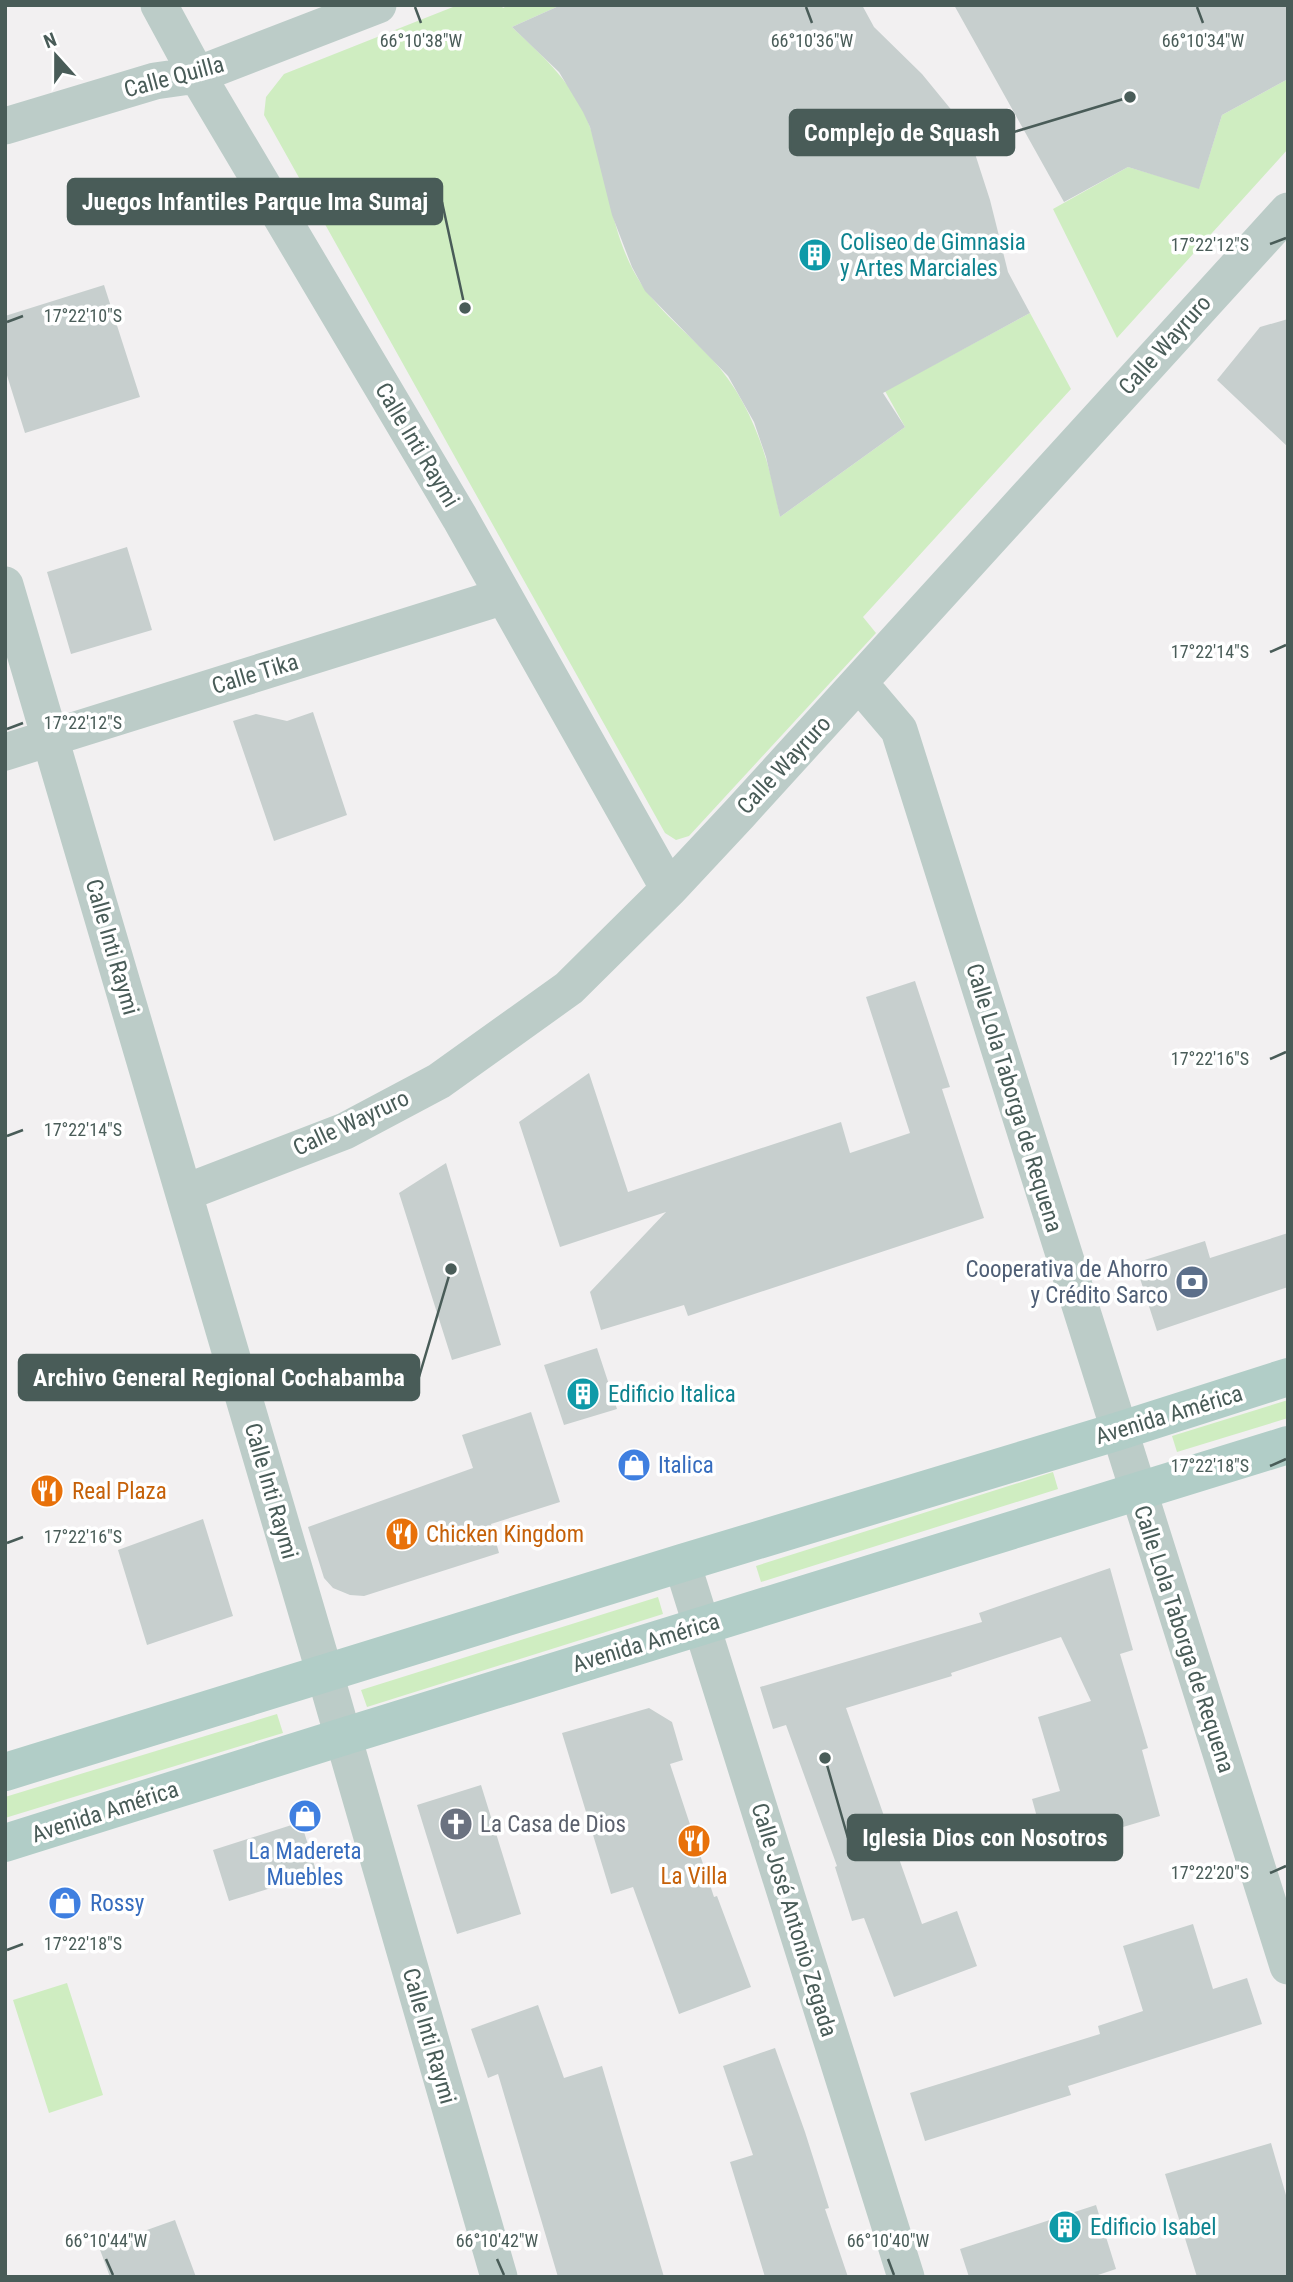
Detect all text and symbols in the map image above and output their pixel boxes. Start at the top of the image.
north arrow [21,21,91,91]
text: N [41,28,60,53]
text: 66°10'38"W [380,30,463,51]
text: 66°10'36"W [771,30,854,51]
text: 66°10'34"W [1162,30,1245,51]
street label: Calle Quilla [121,51,227,103]
callout: Complejo de Squash [790,110,1014,155]
text: Complejo de Squash [804,119,1000,147]
callout: Juegos Infantiles Parque Ima Sumaj [68,179,442,224]
text: Juegos Infantiles Parque Ima Sumaj [82,188,428,216]
place label: Coliseo de Gimnasia y Artes Marciales [840,229,1026,282]
text: 17°22'12"S [1171,234,1249,255]
building icon: Coliseo de Gimnasia y Artes Marciales [796,236,834,274]
street label: Calle Wayruro [1113,290,1217,400]
text: 17°22'10"S [44,305,122,326]
street label: Calle Inti Raymi [369,378,465,512]
text: 17°22'14"S [1171,641,1249,662]
street label: Calle Tika [209,648,301,700]
street label: Calle Wayruro [732,710,836,820]
text: 17°22'12"S [44,712,122,733]
street label: Calle Inti Raymi [80,876,144,1018]
street label: Calle Lola Taborga de Requena [960,960,1068,1236]
text: 17°22'16"S [1171,1048,1249,1069]
street label: Calle Wayruro [289,1084,413,1162]
text: 17°22'14"S [44,1119,122,1140]
place label: Cooperativa de Ahorro y Crédito Sarco [965,1256,1168,1309]
bank icon: Cooperativa de Ahorro y Crédito Sarco [1173,1263,1211,1301]
callout: Archivo General Regional Cochabamba [19,1355,419,1400]
text: Archivo General Regional Cochabamba [33,1364,405,1392]
building icon: Edificio Italica [564,1375,602,1413]
street label: Avenida América [1092,1380,1246,1450]
place label: Edificio Italica [608,1381,736,1408]
street label: Calle Inti Raymi [239,1420,303,1562]
shop icon: Italica [615,1446,653,1484]
place label: Italica [658,1452,714,1479]
text: 17°22'18"S [1171,1455,1249,1476]
restaurant icon: Real Plaza [28,1472,66,1510]
place label: Real Plaza [72,1478,167,1505]
street label: Calle Lola Taborga de Requena [1128,1502,1240,1776]
restaurant icon: Chicken Kingdom [383,1515,421,1553]
place label: Chicken Kingdom [426,1521,584,1548]
text: 17°22'16"S [44,1526,122,1547]
street label: Avenida América [569,1608,723,1678]
street label: Avenida América [28,1776,182,1848]
shop icon: La Madereta Muebles [286,1797,324,1835]
street label: Calle José Antonio Zegada [746,1800,842,2040]
church icon: La Casa de Dios [437,1805,475,1843]
place label: La Casa de Dios [480,1811,626,1838]
callout: Iglesia Dios con Nosotros [848,1815,1122,1860]
restaurant icon: La Villa [675,1822,713,1860]
text: Iglesia Dios con Nosotros [862,1824,1108,1852]
place label: La Madereta Muebles [248,1838,362,1891]
text: 17°22'20"S [1171,1862,1249,1883]
place label: La Villa [661,1863,727,1890]
shop icon: Rossy [46,1884,84,1922]
place label: Rossy [90,1890,145,1917]
text: 17°22'18"S [44,1933,122,1954]
street label: Calle Inti Raymi [397,1965,461,2107]
building icon: Edificio Isabel [1046,2208,1084,2246]
place label: Edificio Isabel [1090,2214,1217,2241]
text: 66°10'44"W [65,2230,148,2251]
text: 66°10'42"W [456,2230,539,2251]
text: 66°10'40"W [847,2230,930,2251]

